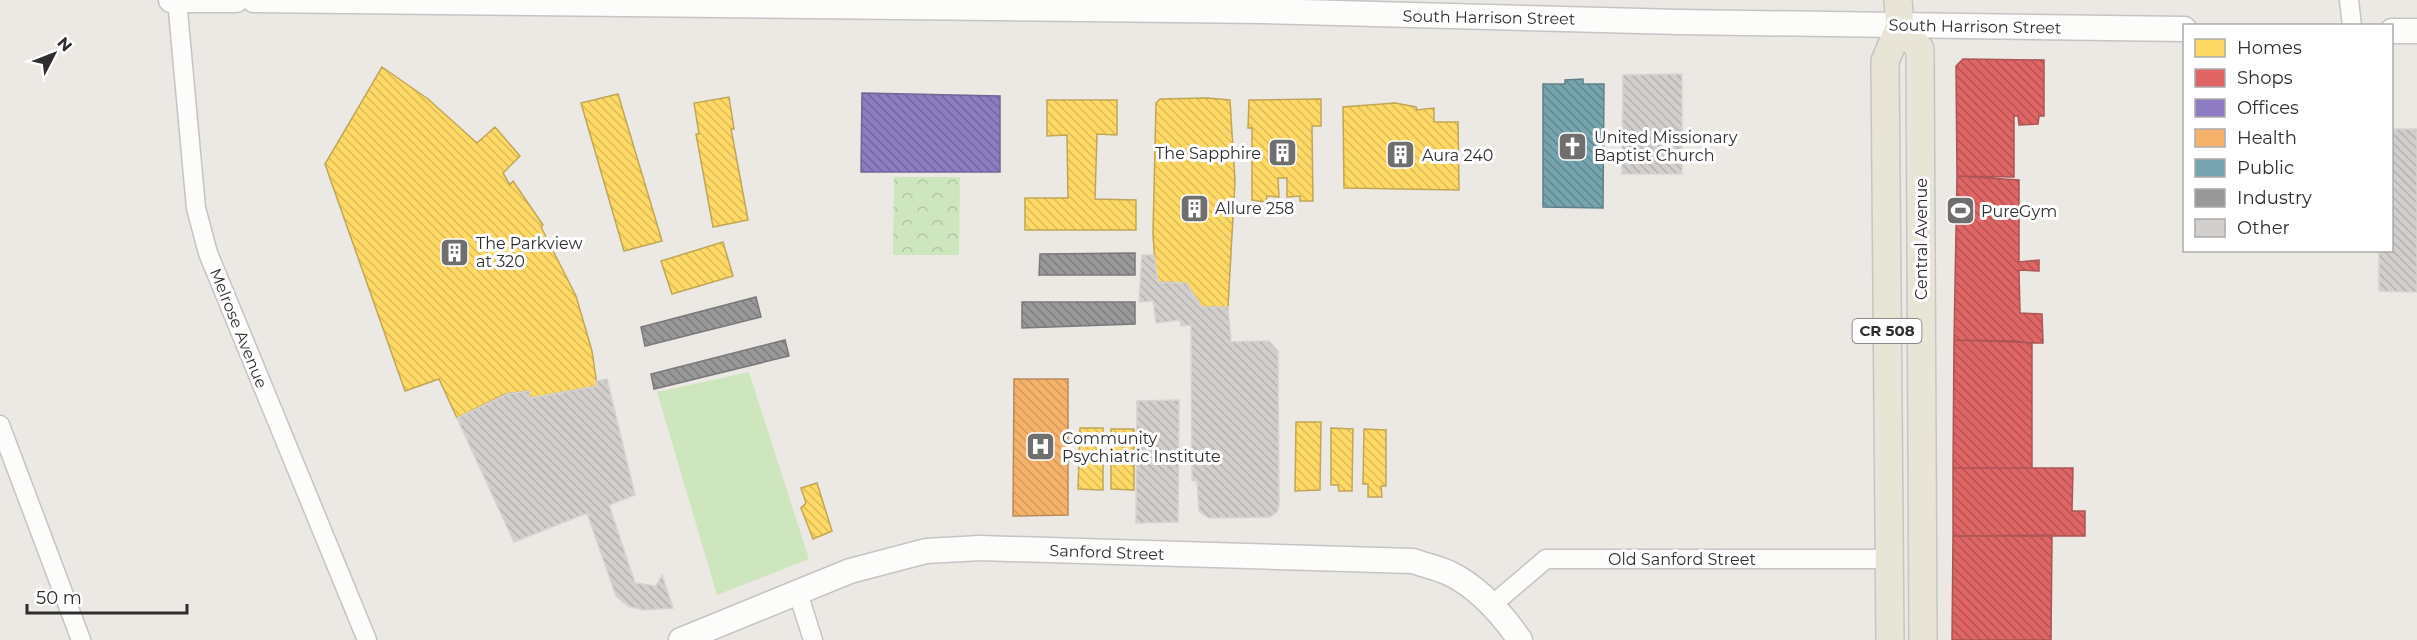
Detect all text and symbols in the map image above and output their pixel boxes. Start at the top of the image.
street label: South Harrison Street [1402,6,1576,29]
street label: South Harrison Street [1888,15,2062,38]
north arrow [24,24,84,84]
legend [2183,24,2393,252]
text: N [53,33,76,55]
text: Homes [2237,37,2302,59]
text: Shops [2237,67,2293,89]
text: Offices [2237,97,2299,119]
text: Health [2237,127,2297,149]
place label: United Missionary Baptist Church [1594,128,1738,165]
church icon: United Missionary Baptist Church [1557,130,1589,162]
building icon: The Sapphire [1266,137,1298,169]
building icon: Aura 240 [1385,139,1417,171]
place label: The Sapphire [1155,144,1261,163]
place label: Aura 240 [1422,146,1493,165]
text: Public [2237,157,2294,179]
street label: Central Avenue [1912,178,1931,300]
text: Industry [2237,187,2312,209]
building icon: Allure 258 [1178,192,1210,224]
sports icon: PureGym [1944,195,1976,227]
place label: Allure 258 [1215,199,1294,218]
place label: PureGym [1981,202,2057,221]
text: Other [2237,217,2290,239]
place label: The Parkview at 320 [476,234,583,271]
building icon: The Parkview at 320 [439,236,471,268]
street label: Melrose Avenue [206,265,271,391]
road number: CR 508 [1852,319,1922,343]
place label: Community Psychiatric Institute [1062,429,1221,466]
hospital icon: Community Psychiatric Institute [1025,431,1057,463]
street label: Sanford Street [1049,541,1165,564]
street label: Old Sanford Street [1608,550,1756,569]
scale bar [27,577,188,615]
text: 50 m [36,587,82,609]

